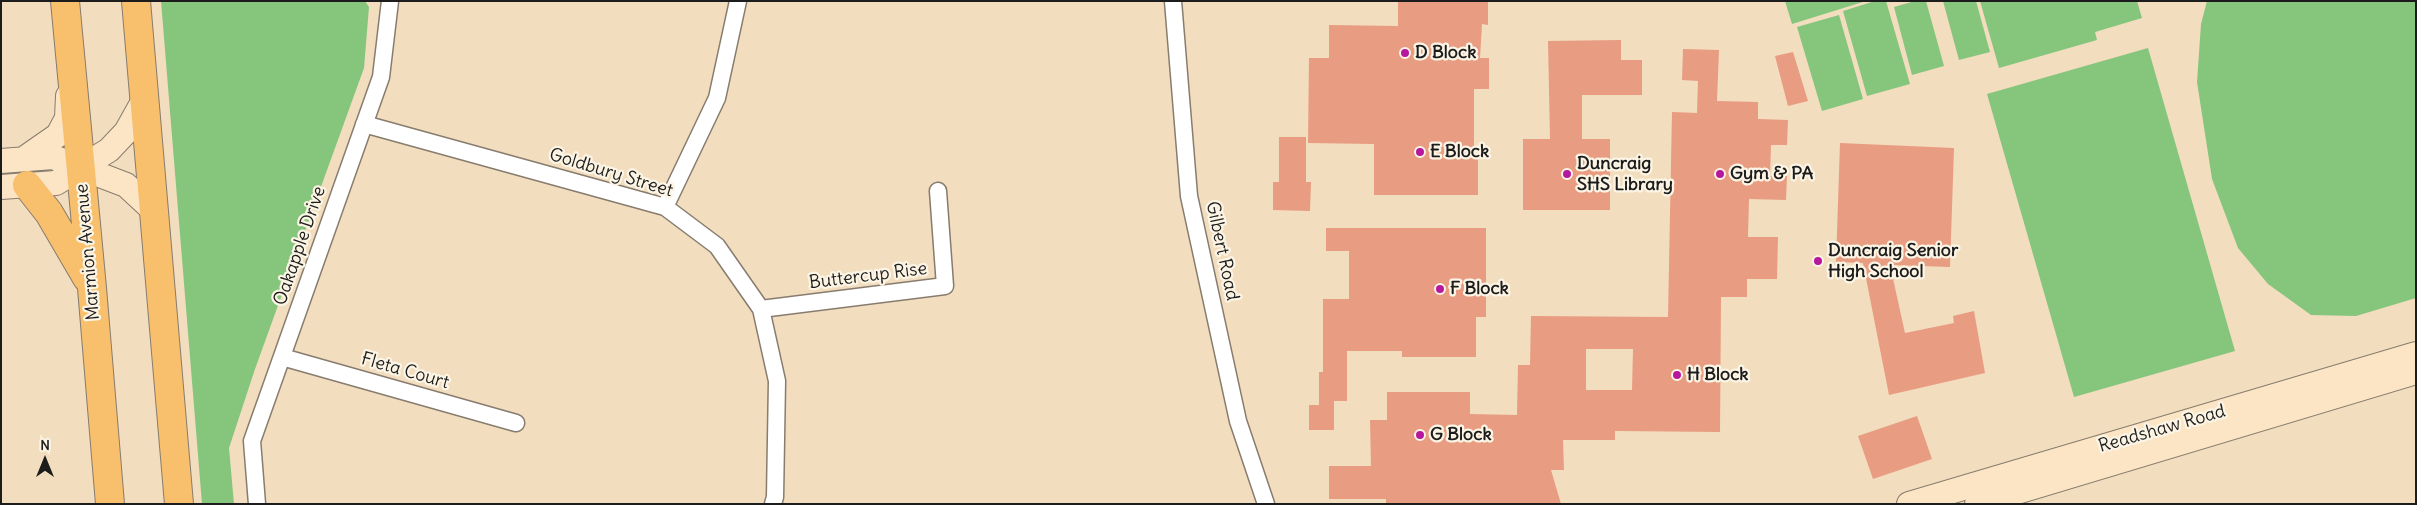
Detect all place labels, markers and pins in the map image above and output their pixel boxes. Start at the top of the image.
place label: D Block [1415,42,1476,64]
marker: D Block [1399,47,1411,59]
place label: E Block [1430,141,1489,163]
marker: E Block [1414,146,1426,158]
place label: Duncraig SHS Library [1577,153,1673,195]
place label: Gym & PA [1730,163,1813,185]
marker: Duncraig SHS Library [1561,168,1573,180]
marker: Gym & PA [1714,168,1726,180]
place label: Duncraig Senior High School [1828,240,1958,282]
marker: Duncraig Senior High School [1812,255,1824,267]
place label: F Block [1450,278,1509,300]
marker: F Block [1434,283,1446,295]
place label: H Block [1687,364,1748,386]
marker: H Block [1671,369,1683,381]
place label: G Block [1430,424,1492,446]
marker: G Block [1414,429,1426,441]

